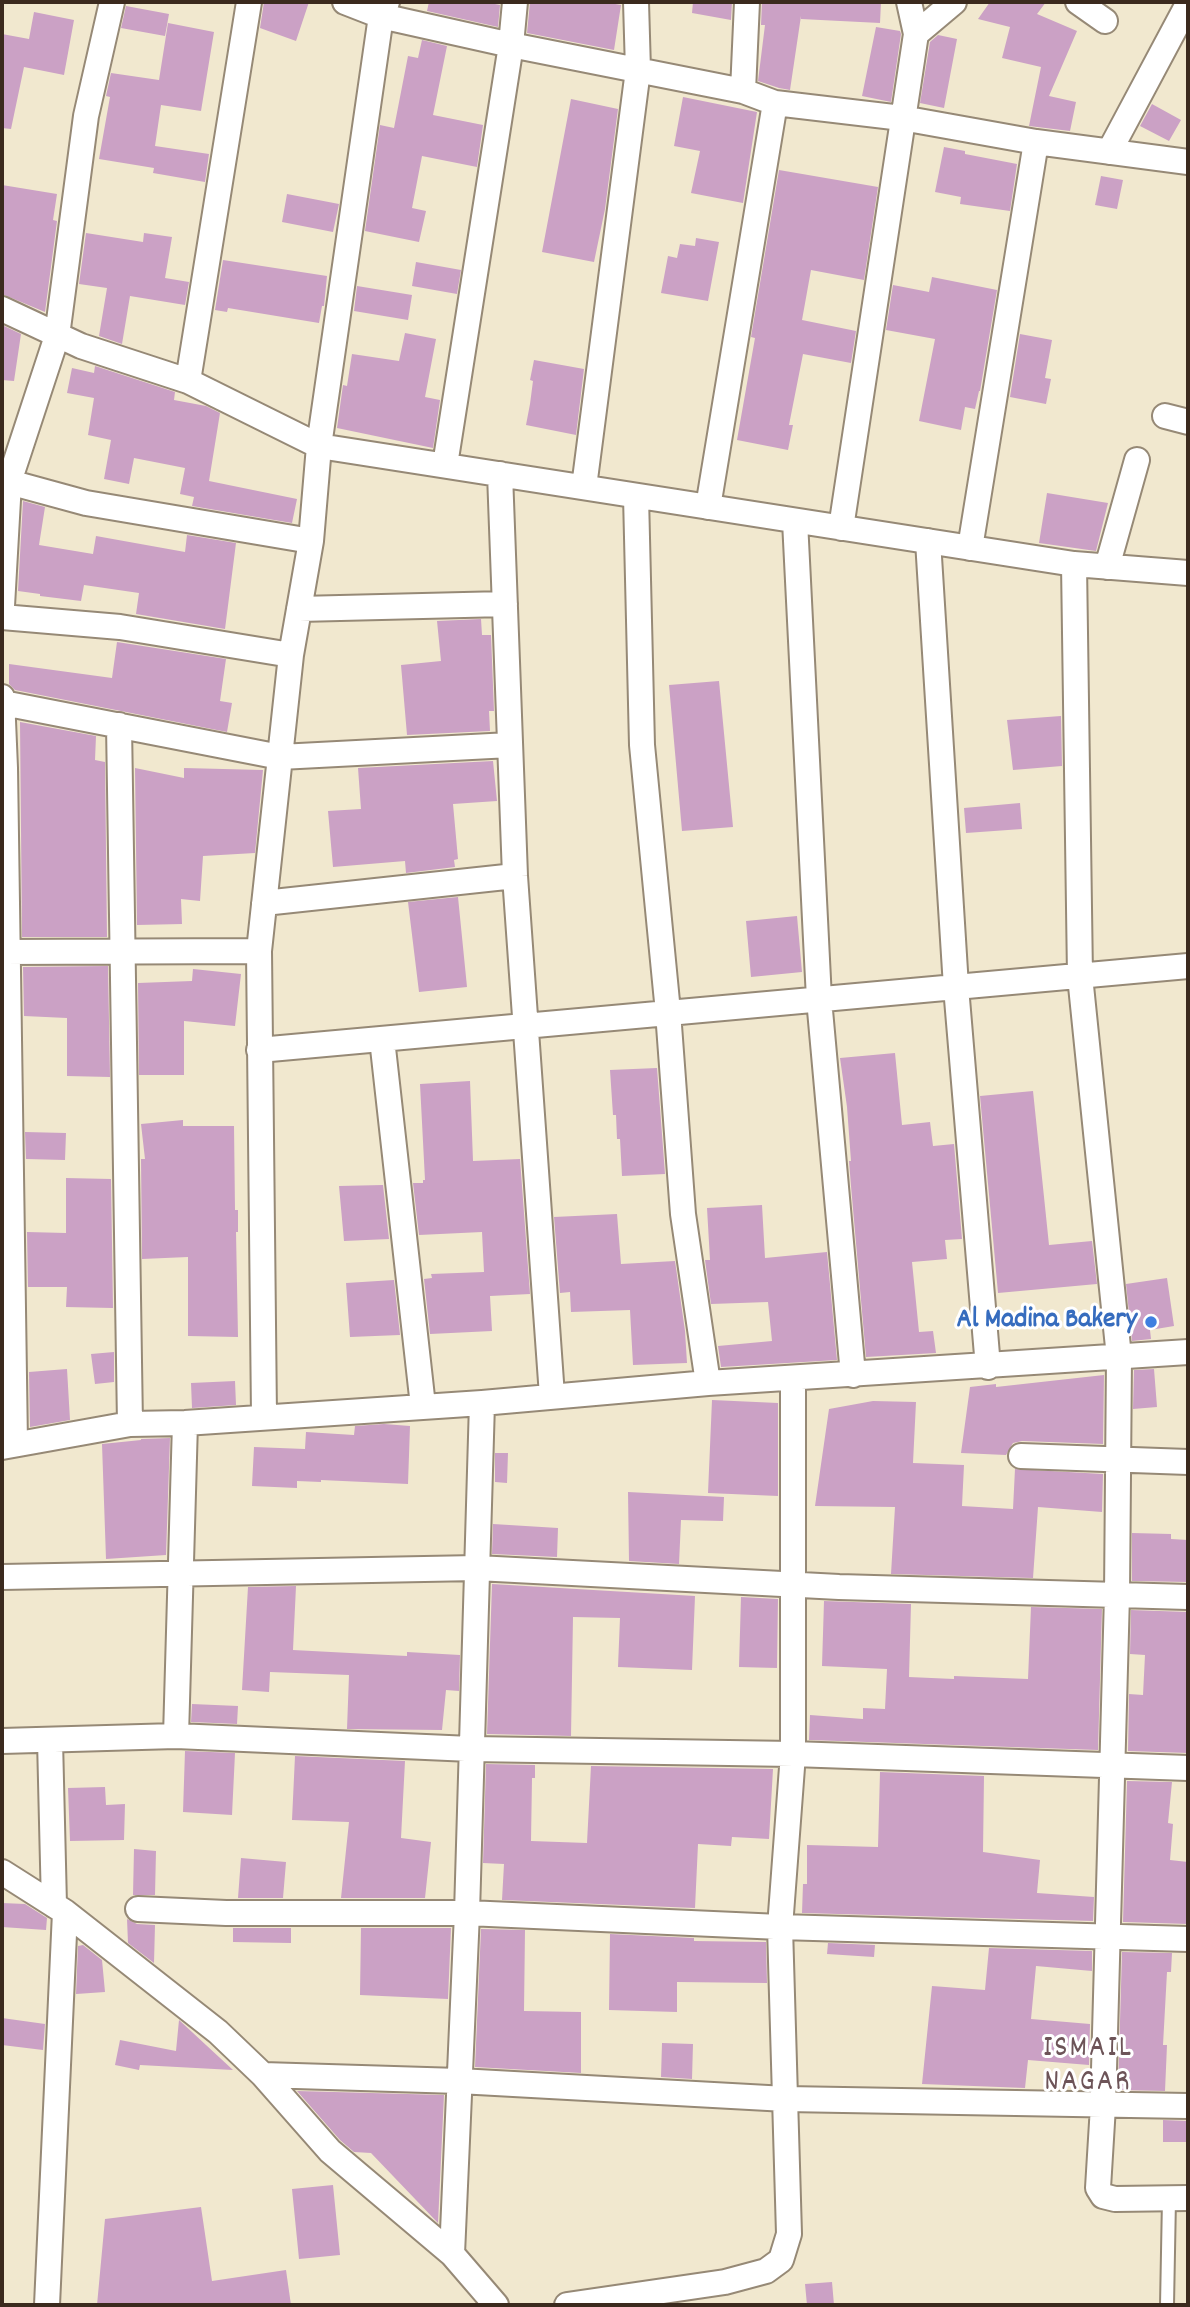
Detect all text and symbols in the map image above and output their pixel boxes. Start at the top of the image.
place label: Al Madina Bakery [956,1305,1137,1339]
marker: Al Madina Bakery [1143,1314,1159,1330]
district label: ISMAIL NAGAR [1044,2033,1132,2104]

